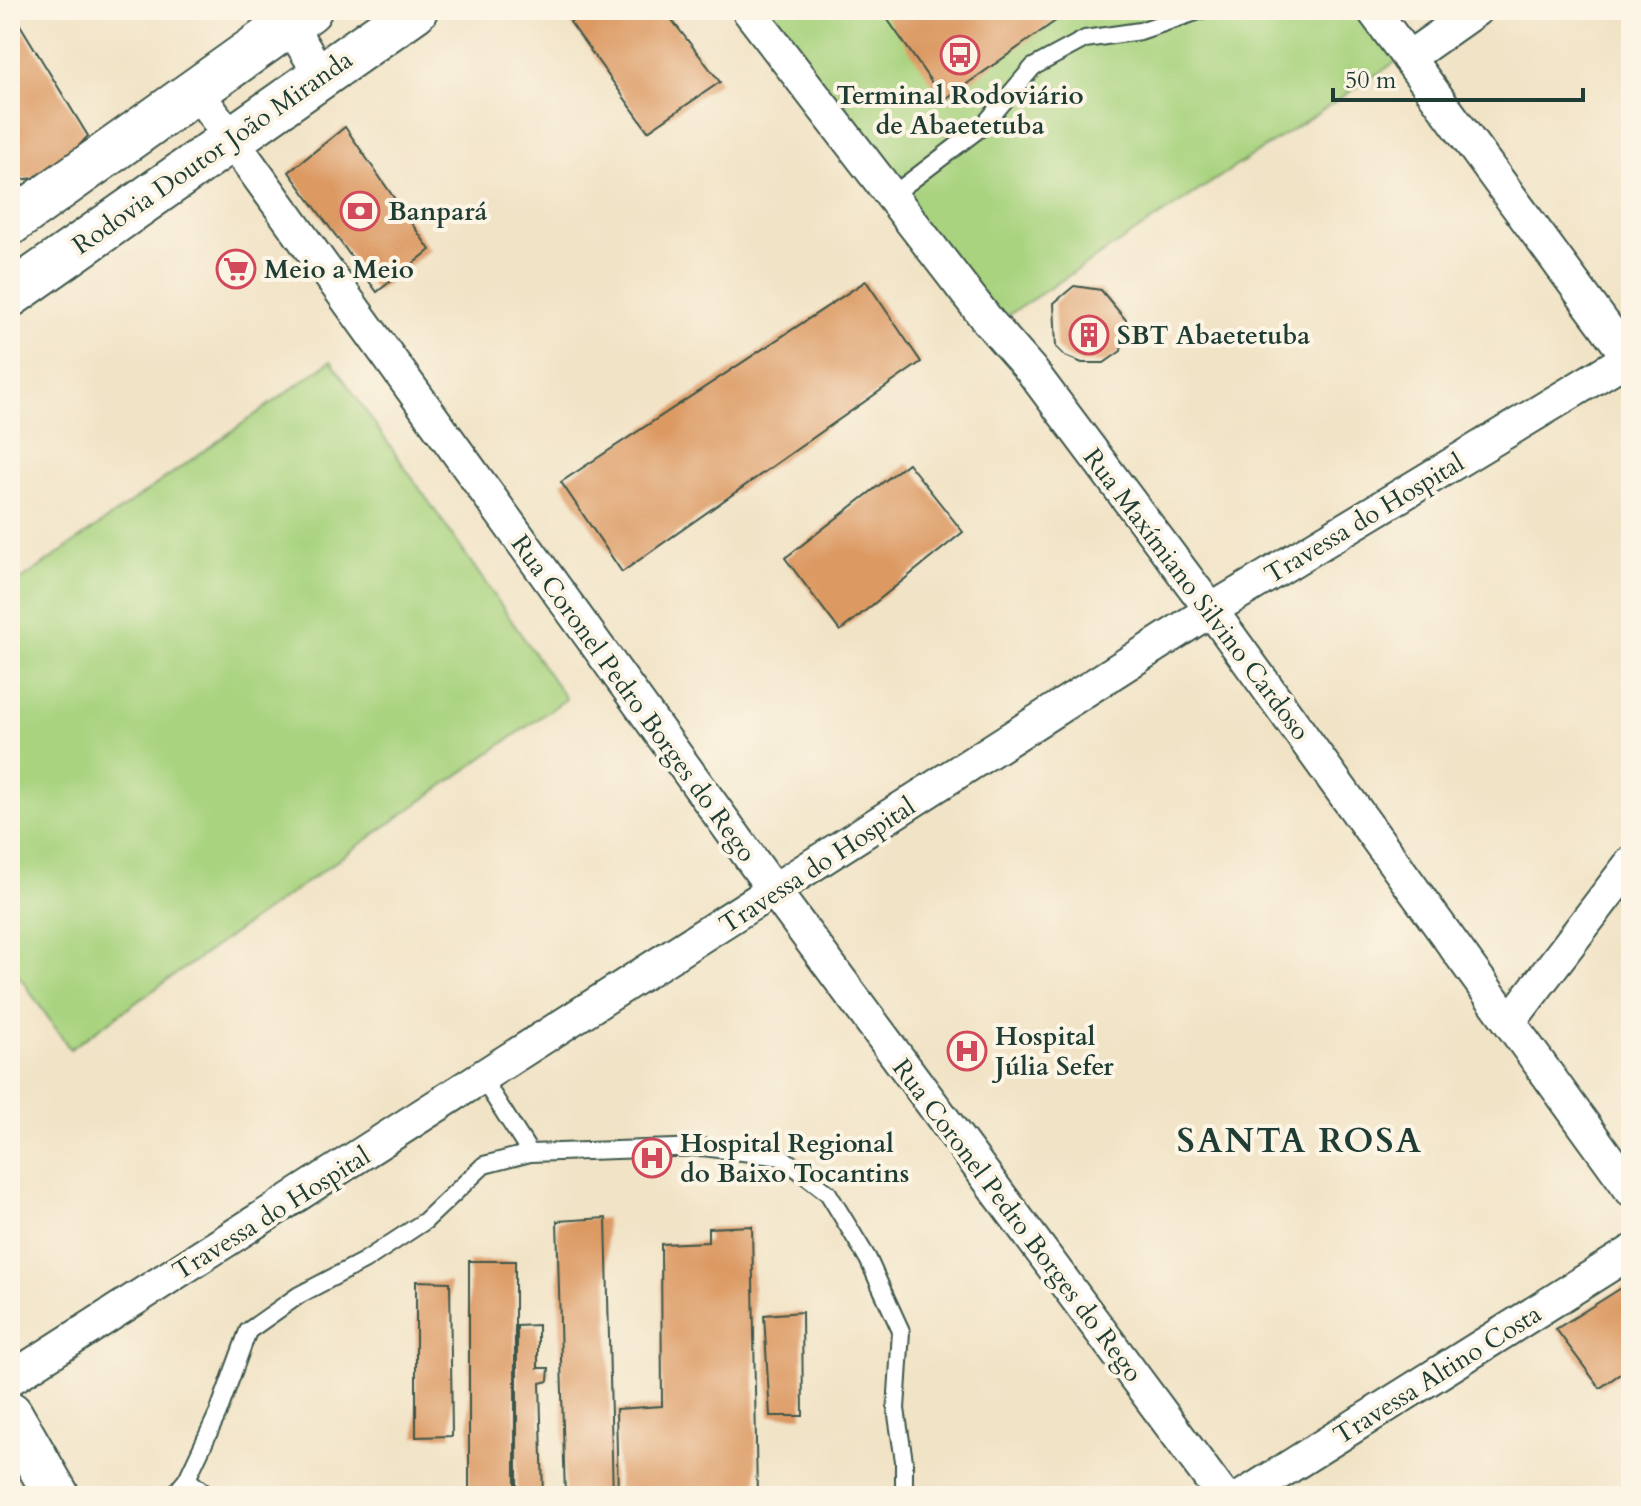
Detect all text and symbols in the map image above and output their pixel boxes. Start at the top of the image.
bus stop icon: Terminal Rodoviário de Abaetetuba [939,34,981,76]
street label: Rodovia Doutor João Miranda [65,42,359,263]
scale bar [1333,52,1583,102]
text: 50 m [1345,64,1397,97]
place label: Terminal Rodoviário de Abaetetuba [836,78,1084,143]
bank icon: Banpará [339,190,381,232]
place label: Banpará [388,194,488,229]
supermarket icon: Meio a Meio [215,248,257,290]
place label: Meio a Meio [264,252,414,287]
building icon: SBT Abaetetuba [1068,314,1110,356]
place label: SBT Abaetetuba [1117,318,1310,353]
street label: Rua Maxímiano Silvino Cardoso [1075,441,1318,748]
street label: Travessa do Hospital [1258,445,1471,592]
street label: Rua Coronel Pedro Borges do Rego [503,528,764,869]
street label: Travessa do Hospital [713,789,922,942]
place label: Hospital Júlia Sefer [991,1019,1114,1084]
hospital icon: Hospital Júlia Sefer [946,1030,988,1072]
street label: Rua Coronel Pedro Borges do Rego [884,1052,1151,1389]
district label: SANTA ROSA [1177,1118,1423,1164]
place label: Hospital Regional do Baixo Tocantins [680,1126,909,1191]
hospital icon: Hospital Regional do Baixo Tocantins [631,1137,673,1179]
street label: Travessa do Hospital [166,1138,377,1288]
street label: Travessa Altino Costa [1327,1296,1548,1453]

